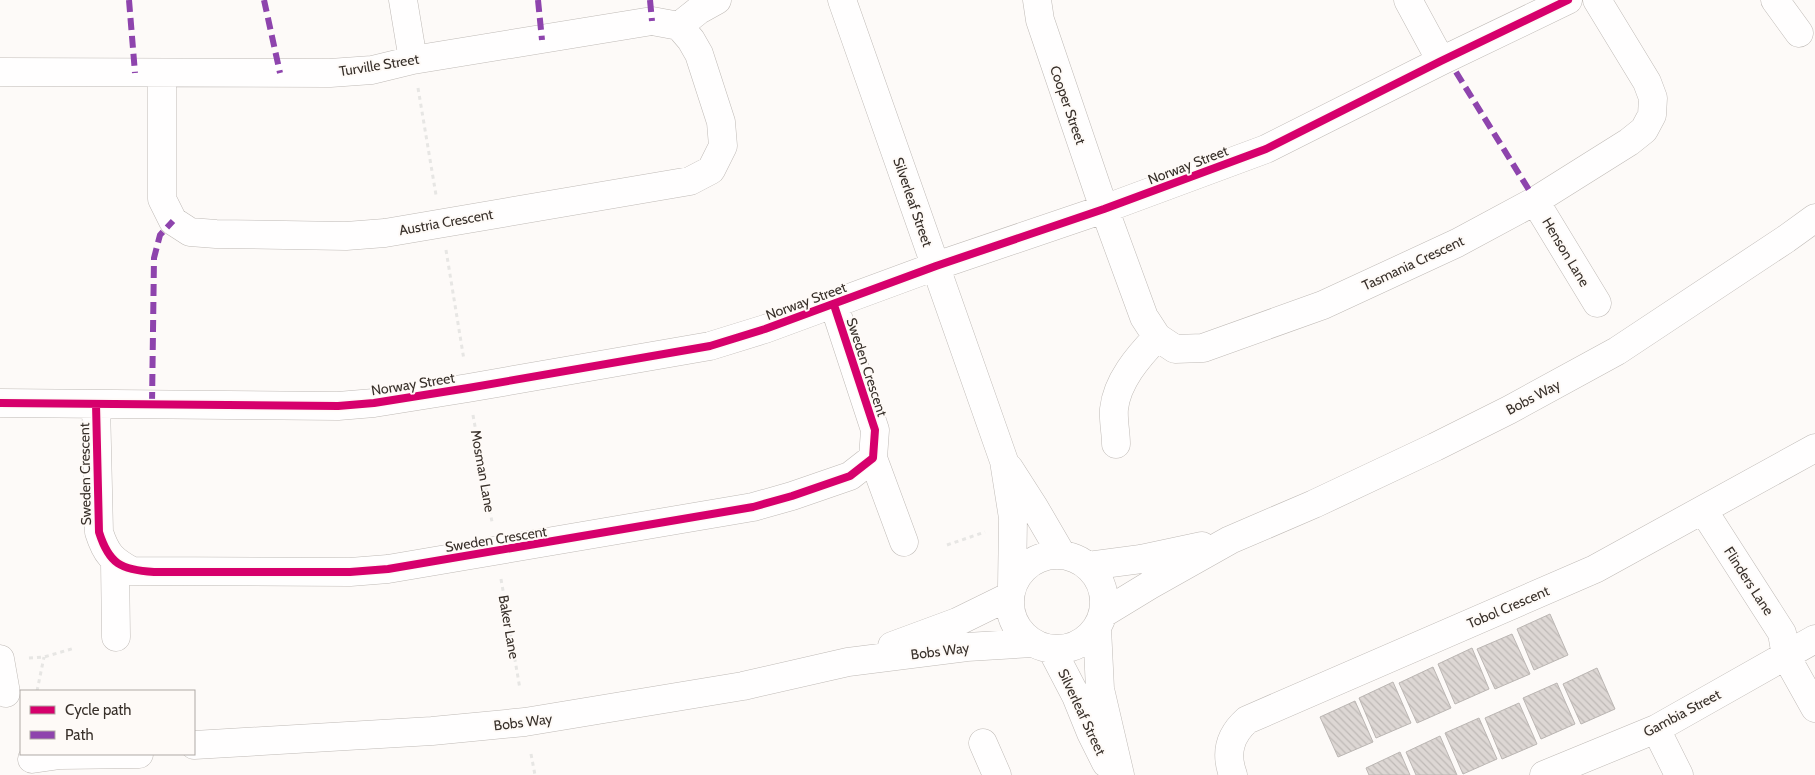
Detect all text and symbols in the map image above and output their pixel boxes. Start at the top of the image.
street label: Turville Street [338,50,421,80]
street label: Cooper Street [1046,63,1090,147]
street label: Norway Street [1145,141,1231,189]
street label: Silverleaf Street [889,155,937,249]
street label: Austria Crescent [398,205,495,239]
street label: Henson Lane [1538,214,1594,290]
street label: Tasmania Crescent [1359,231,1467,294]
street label: Norway Street [763,278,849,324]
street label: Sweden Crescent [843,315,892,419]
street label: Norway Street [370,368,456,400]
street label: Bobs Way [1503,375,1563,419]
street label: Sweden Crescent [75,422,95,526]
street label: Mosman Lane [467,428,499,514]
street label: Sweden Crescent [444,522,548,556]
street label: Flinders Lane [1720,543,1778,619]
street label: Tobol Crescent [1464,581,1552,632]
street label: Baker Lane [495,594,523,660]
street label: Bobs Way [910,638,970,664]
street label: Silverleaf Street [1054,666,1110,758]
street label: Gambia Street [1640,685,1724,741]
legend [20,690,195,755]
text: Cycle path [65,701,131,719]
street label: Bobs Way [493,709,553,735]
text: Path [65,726,94,744]

